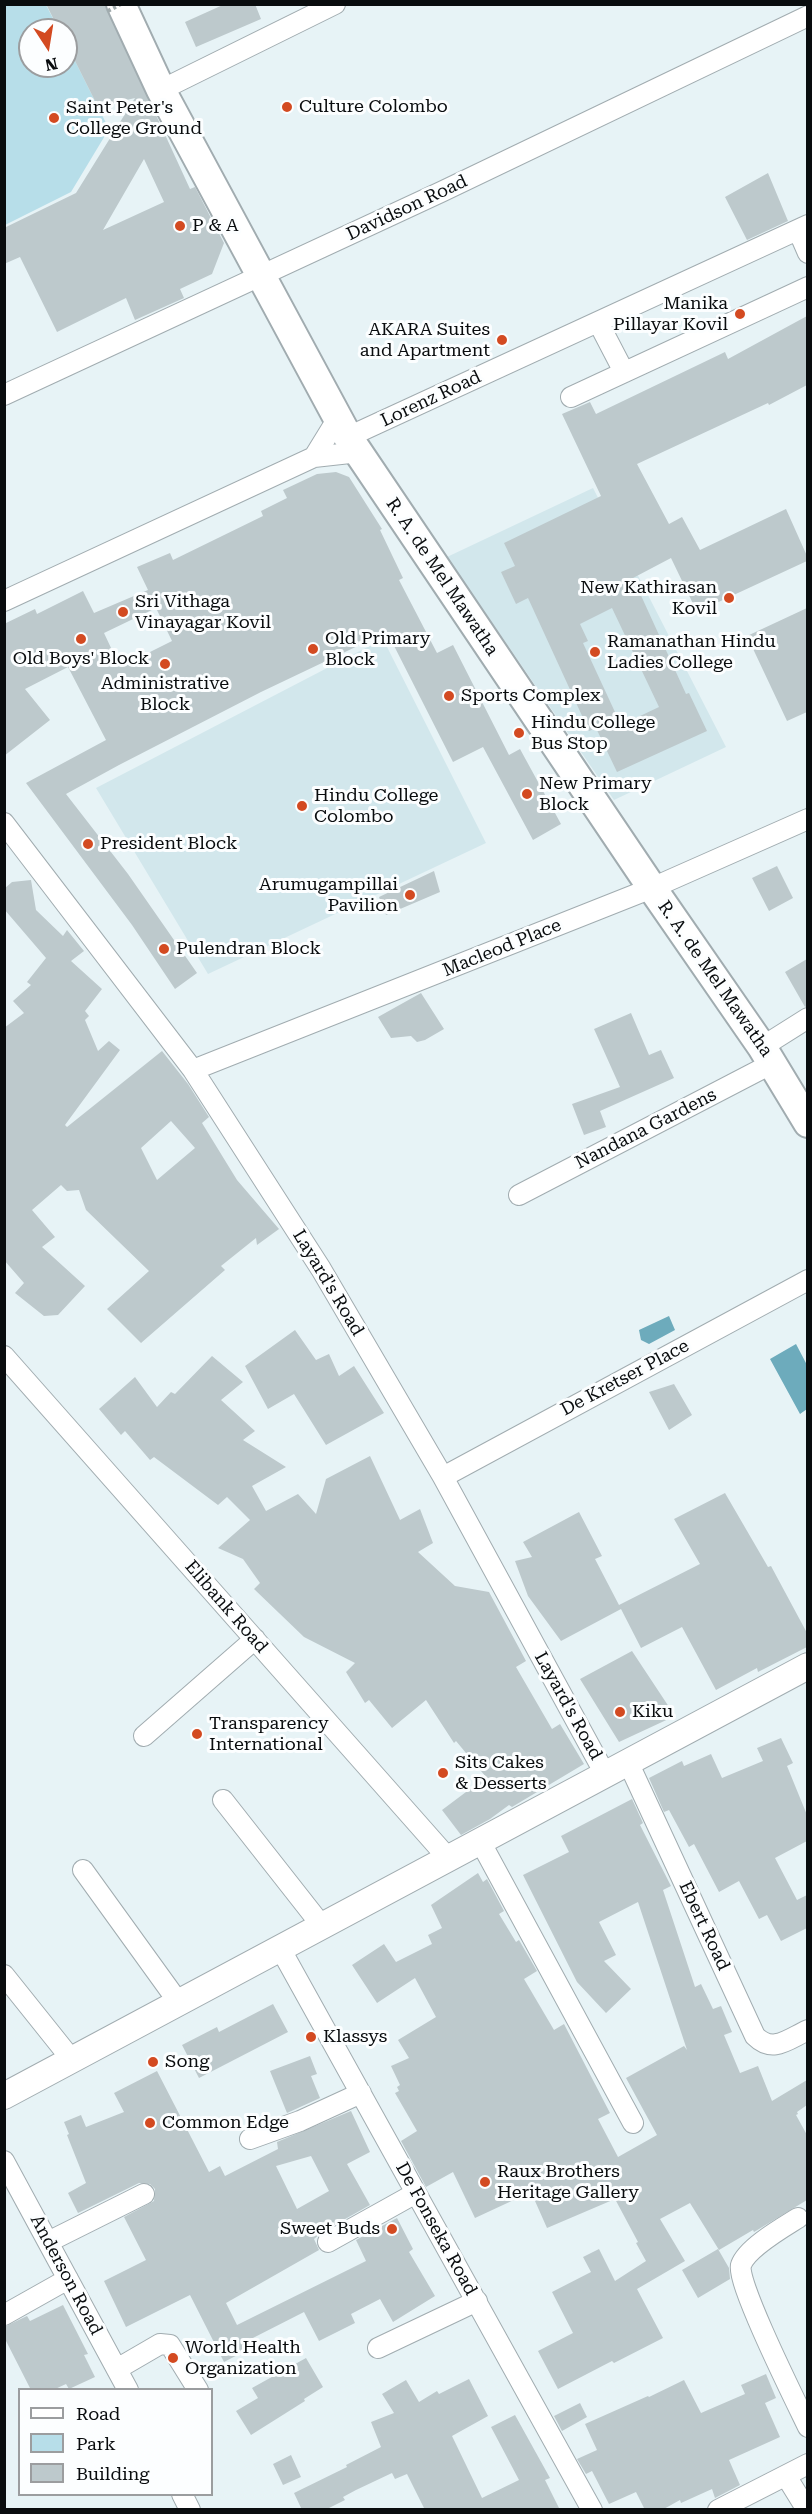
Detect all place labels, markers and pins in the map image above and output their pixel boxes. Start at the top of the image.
place label: Culture Colombo [299,96,448,118]
place label: Saint Peter's College Ground [66,97,202,140]
marker: Culture Colombo [280,100,294,114]
marker: Saint Peter's College Ground [47,111,61,125]
place label: P & A [192,215,239,237]
marker: P & A [173,219,187,233]
place label: Manika Pillayar Kovil [613,293,728,336]
marker: Manika Pillayar Kovil [733,307,747,321]
place label: AKARA Suites and Apartment [360,319,490,362]
marker: AKARA Suites and Apartment [495,333,509,347]
place label: New Kathirasan Kovil [580,577,717,620]
place label: Sri Vithaga Vinayagar Kovil [135,591,271,634]
marker: New Kathirasan Kovil [722,591,736,605]
marker: Sri Vithaga Vinayagar Kovil [116,605,130,619]
place label: Old Primary Block [325,628,430,670]
place label: Ramanathan Hindu Ladies College [607,631,776,674]
marker: Old Boys' Block [74,632,88,646]
marker: Old Primary Block [306,642,320,656]
marker: Ramanathan Hindu Ladies College [588,645,602,659]
place label: Old Boys' Block [13,648,149,670]
marker: Administrative Block [158,657,172,671]
place label: Administrative Block [101,673,229,716]
place label: Sports Complex [461,685,600,707]
marker: Sports Complex [442,689,456,703]
place label: Hindu College Bus Stop [531,712,655,754]
marker: Hindu College Bus Stop [512,726,526,740]
place label: New Primary Block [539,773,652,816]
place label: Hindu College Colombo [314,785,438,828]
marker: New Primary Block [520,787,534,801]
marker: Hindu College Colombo [295,799,309,813]
place label: President Block [100,833,237,855]
marker: President Block [81,837,95,851]
place label: Arumugampillai Pavilion [259,874,398,916]
marker: Arumugampillai Pavilion [403,888,417,902]
place label: Pulendran Block [176,938,321,960]
marker: Pulendran Block [157,942,171,956]
place label: Kiku [632,1701,673,1723]
marker: Kiku [613,1705,627,1719]
place label: Transparency International [209,1713,329,1756]
marker: Transparency International [190,1727,204,1741]
place label: Sits Cakes & Desserts [455,1752,547,1794]
marker: Sits Cakes & Desserts [436,1766,450,1780]
place label: Klassys [323,2026,387,2048]
marker: Klassys [304,2030,318,2044]
place label: Song [165,2051,209,2073]
marker: Song [146,2055,160,2069]
place label: Common Edge [162,2112,289,2134]
marker: Common Edge [143,2116,157,2130]
place label: Raux Brothers Heritage Gallery [497,2161,639,2204]
marker: Raux Brothers Heritage Gallery [478,2175,492,2189]
place label: Sweet Buds [280,2218,380,2240]
marker: Sweet Buds [385,2222,399,2236]
place label: World Health Organization [185,2337,301,2380]
marker: World Health Organization [166,2351,180,2365]

